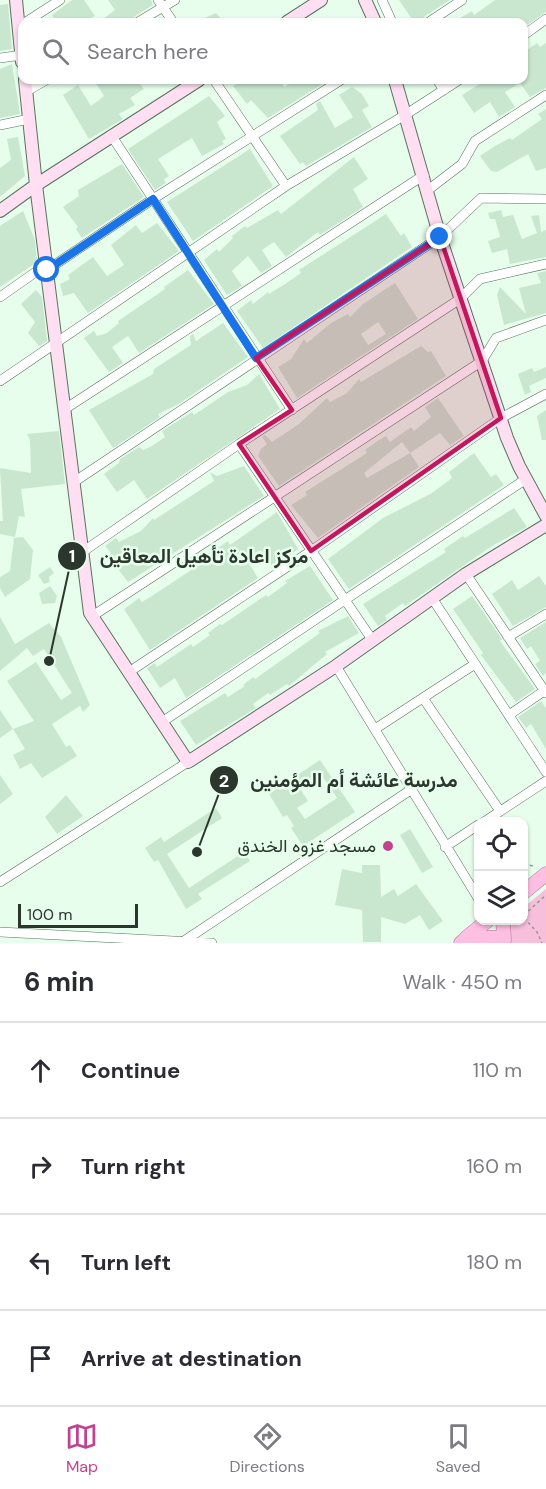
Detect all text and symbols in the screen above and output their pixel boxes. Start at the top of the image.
search box [18,18,528,84]
icon: search [39,35,72,68]
text: Search here [87,37,208,66]
route end [426,223,452,249]
route start [33,256,59,282]
callout: مركز اعادة تأهيل المعاقين [57,537,320,575]
text: مركز اعادة تأهيل المعاقين [100,543,308,569]
text: 1 [69,544,75,568]
callout: مدرسة عائشة أم المؤمنين [209,761,470,799]
text: مدرسة عائشة أم المؤمنين [250,767,458,793]
text: 2 [219,769,229,793]
map controls [474,817,528,925]
button: locate [474,817,528,871]
place label: مسجد غزوه الخندق [238,834,376,858]
marker: مسجد غزوه الخندق [381,839,395,853]
button: layers [474,871,528,925]
scale bar [18,901,138,928]
text: 100 m [27,904,72,925]
text: 6 min [24,965,94,999]
text: Walk · 450 m [402,969,522,995]
icon: ahead [24,1054,57,1087]
text: Continue [81,1056,180,1085]
text: 110 m [473,1057,522,1083]
icon: right [24,1150,57,1183]
text: Turn right [81,1152,186,1181]
text: 160 m [466,1153,522,1179]
icon: left [24,1246,57,1279]
text: Turn left [81,1248,171,1277]
text: 180 m [467,1249,522,1275]
icon: arrive [24,1342,57,1375]
text: Arrive at destination [81,1344,302,1373]
tab: Map [65,1420,98,1477]
tab: Directions [229,1420,305,1477]
tab: Saved [436,1420,481,1477]

